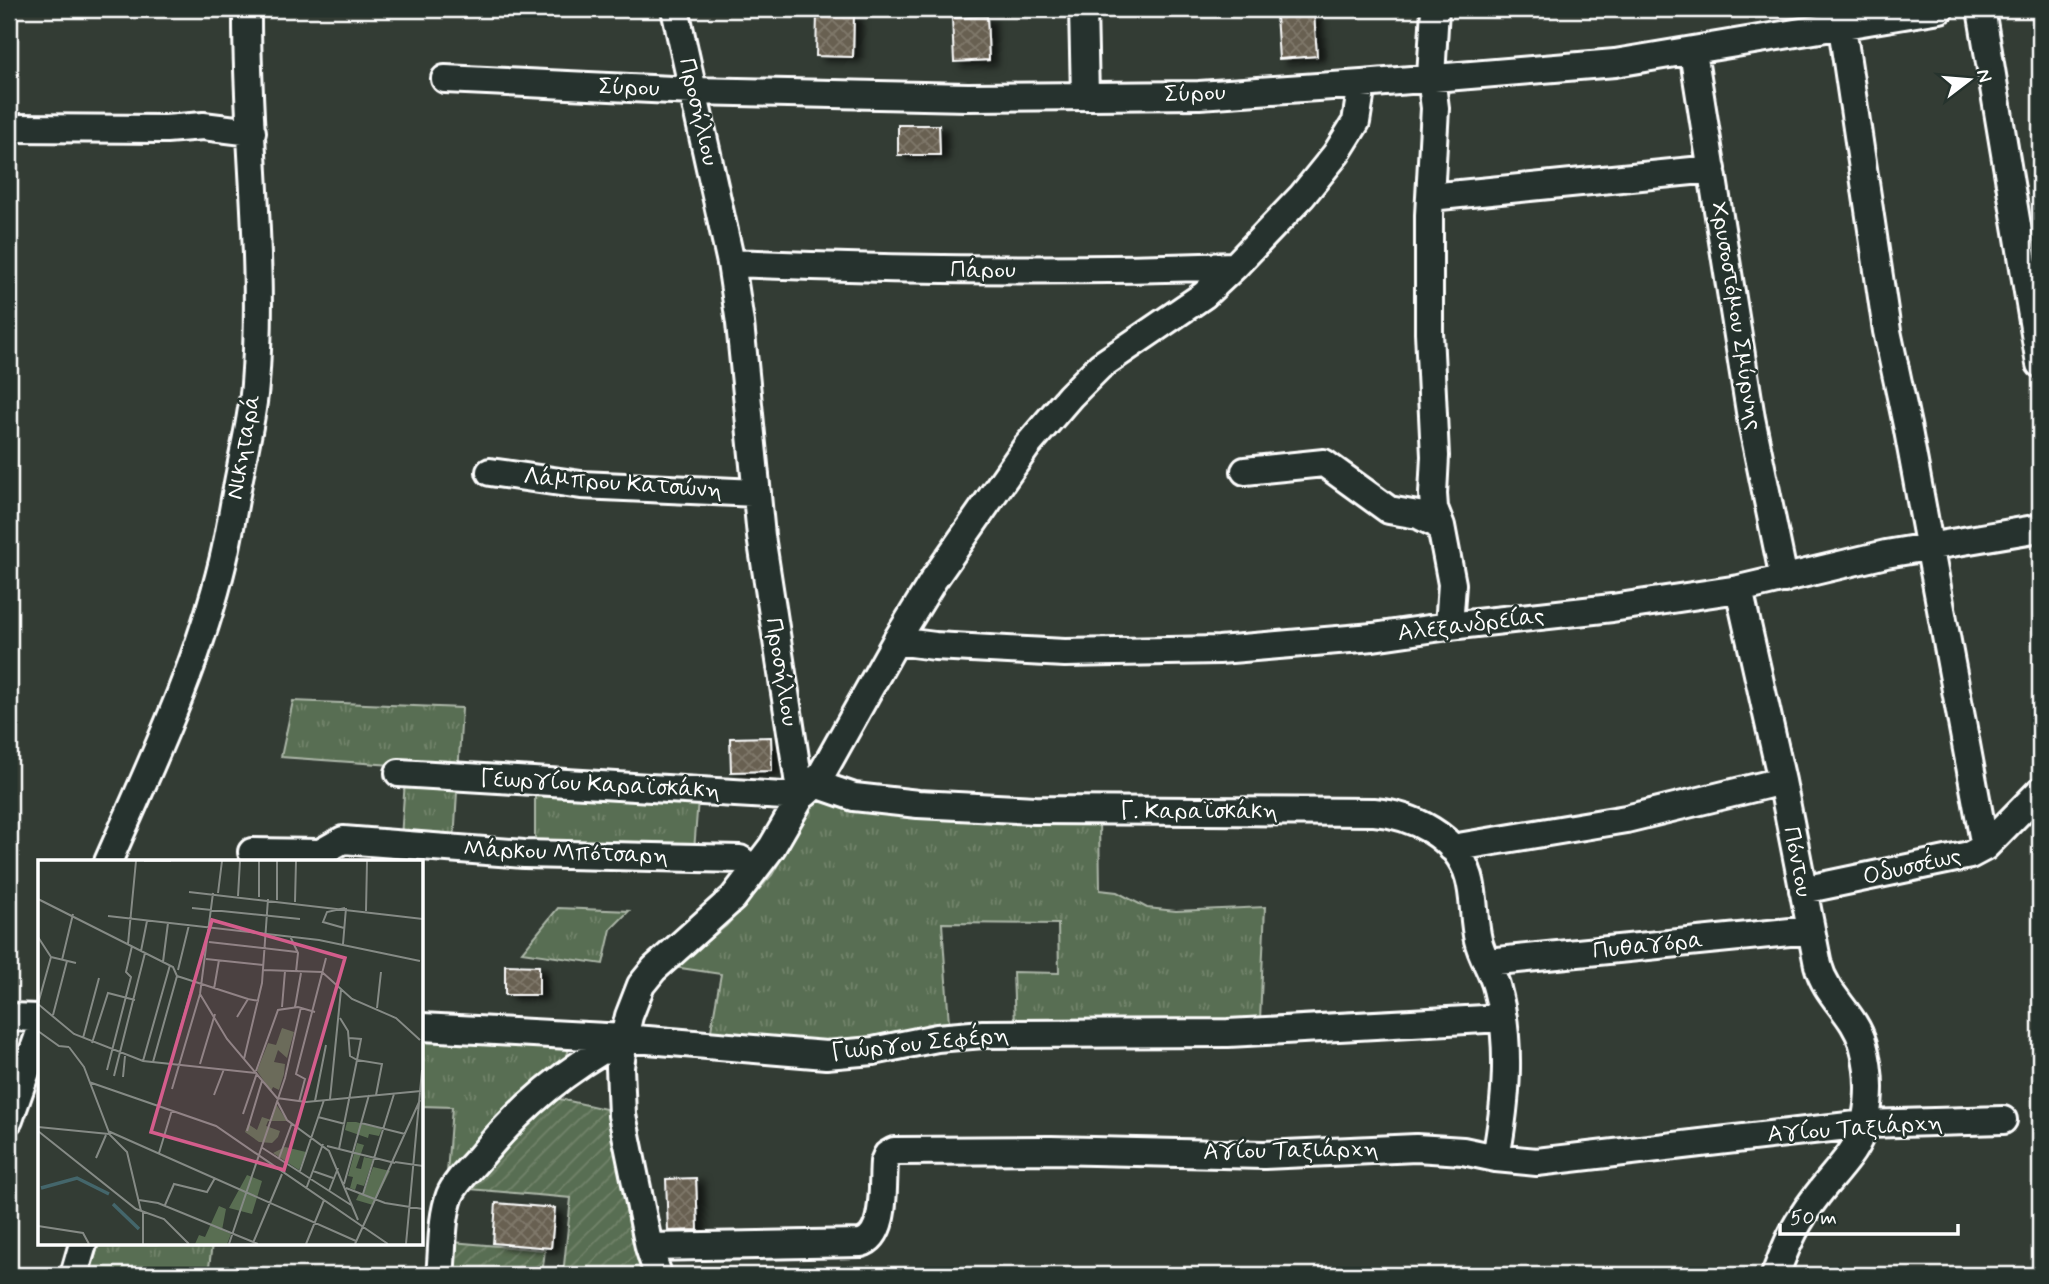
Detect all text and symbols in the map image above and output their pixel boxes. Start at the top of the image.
north arrow [1934,46,2004,116]
street label: Προσήλιου [671,55,725,169]
text: N [1970,66,1998,85]
street label: Σύρου [598,71,660,105]
street label: Σύρου [1164,77,1226,111]
street label: Χρυσοστόμου Σμύρνης [1703,200,1769,432]
street label: Πάρου [950,255,1016,286]
street label: Νικηταρά [219,392,269,502]
street label: Λάμπρου Κατσώνη [522,462,724,506]
street label: Αλεξανδρείας [1396,601,1546,649]
street label: Προσήλιου [757,615,805,729]
street label: Γεωργίου Καραϊσκάκη [479,763,721,807]
street label: Γ. Καραϊσκάκη [1120,796,1278,827]
street label: Πόντου [1775,824,1819,900]
street label: Μάρκου Μπότσαρη [463,834,669,872]
street label: Οδυσσέως [1859,840,1964,893]
inset map [38,860,424,1246]
street label: Πυθαγόρα [1591,925,1705,967]
street label: Γιώργου Σεφέρη [830,1018,1010,1069]
street label: Αγίου Ταξιάρχη [1766,1107,1944,1151]
street label: Αγίου Ταξιάρχη [1203,1134,1379,1168]
scale bar [1780,1193,1958,1237]
text: 50 m [1790,1204,1837,1232]

